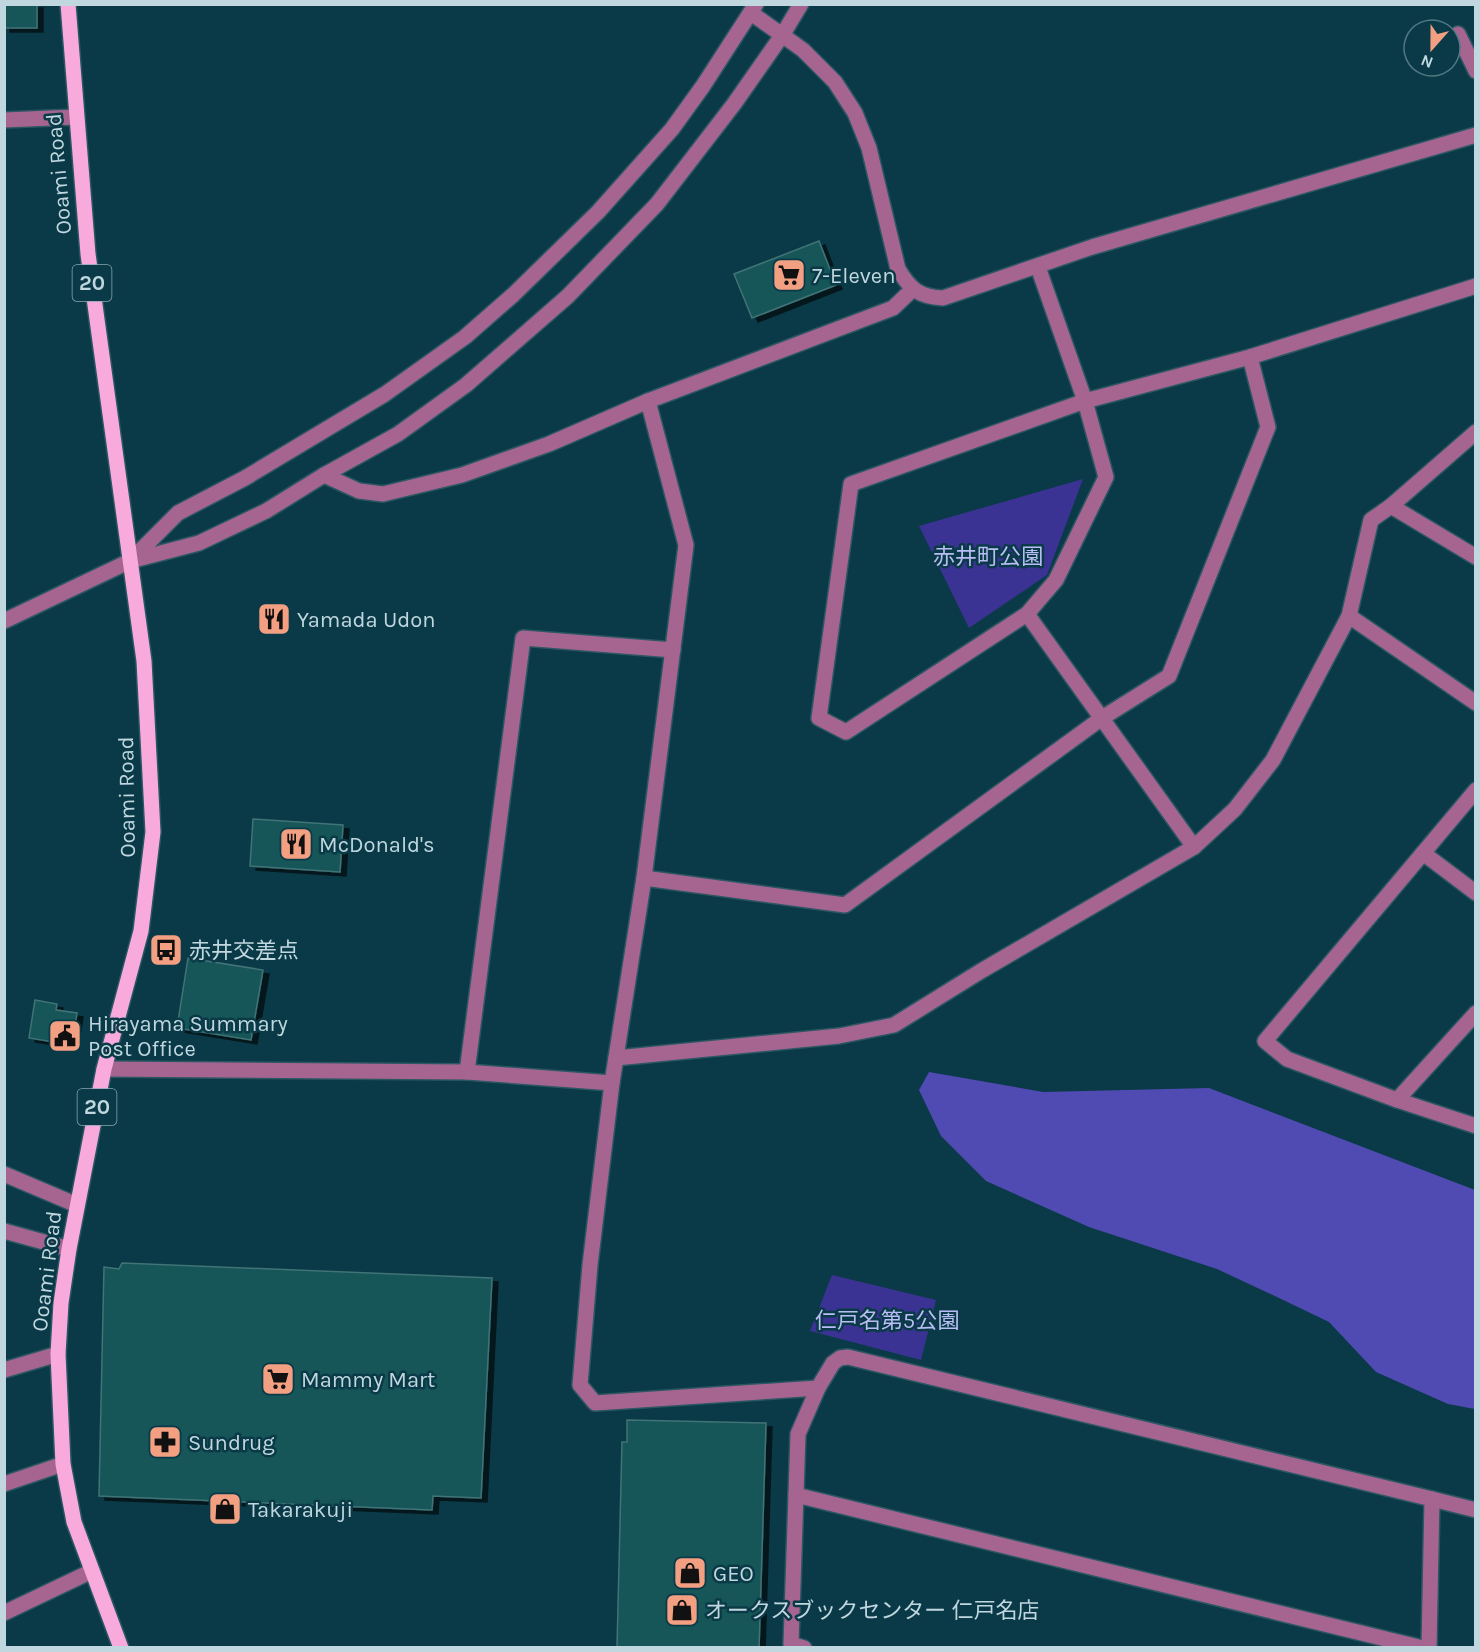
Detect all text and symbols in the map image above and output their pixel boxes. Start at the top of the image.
north arrow [1402,18,1462,78]
text: N [1418,51,1436,72]
street label: Ooami Road [41,112,77,235]
supermarket icon: 7-Eleven [771,257,807,293]
place label: 7-Eleven [812,263,895,289]
road number: 20 [72,265,112,301]
park label: 赤井町公園 [933,544,1043,570]
restaurant icon: Yamada Udon [256,601,292,637]
place label: Yamada Udon [297,607,436,633]
street label: Ooami Road [113,736,141,858]
restaurant icon: McDonald's [278,826,314,862]
place label: McDonald's [319,832,435,858]
bus stop icon: 赤井交差点 [148,932,184,968]
place label: 赤井交差点 [189,938,299,964]
place label: Hirayama Summary Post Office [88,1011,288,1062]
public building icon: Hirayama Summary Post Office [47,1018,83,1054]
road number: 20 [78,1089,116,1125]
street label: Ooami Road [27,1209,67,1333]
park label: 仁戸名第5公園 [815,1308,959,1334]
supermarket icon: Mammy Mart [260,1361,296,1397]
place label: Mammy Mart [301,1367,435,1393]
pharmacy icon: Sundrug [147,1424,183,1460]
place label: Sundrug [188,1430,275,1456]
shop icon: Takarakuji [207,1491,243,1527]
place label: Takarakuji [248,1497,353,1523]
shop icon: GEO [672,1555,708,1591]
place label: GEO [713,1561,754,1587]
shop icon: オークスブックセンター 仁戸名店 [664,1592,700,1628]
place label: オークスブックセンター 仁戸名店 [705,1598,1040,1624]

